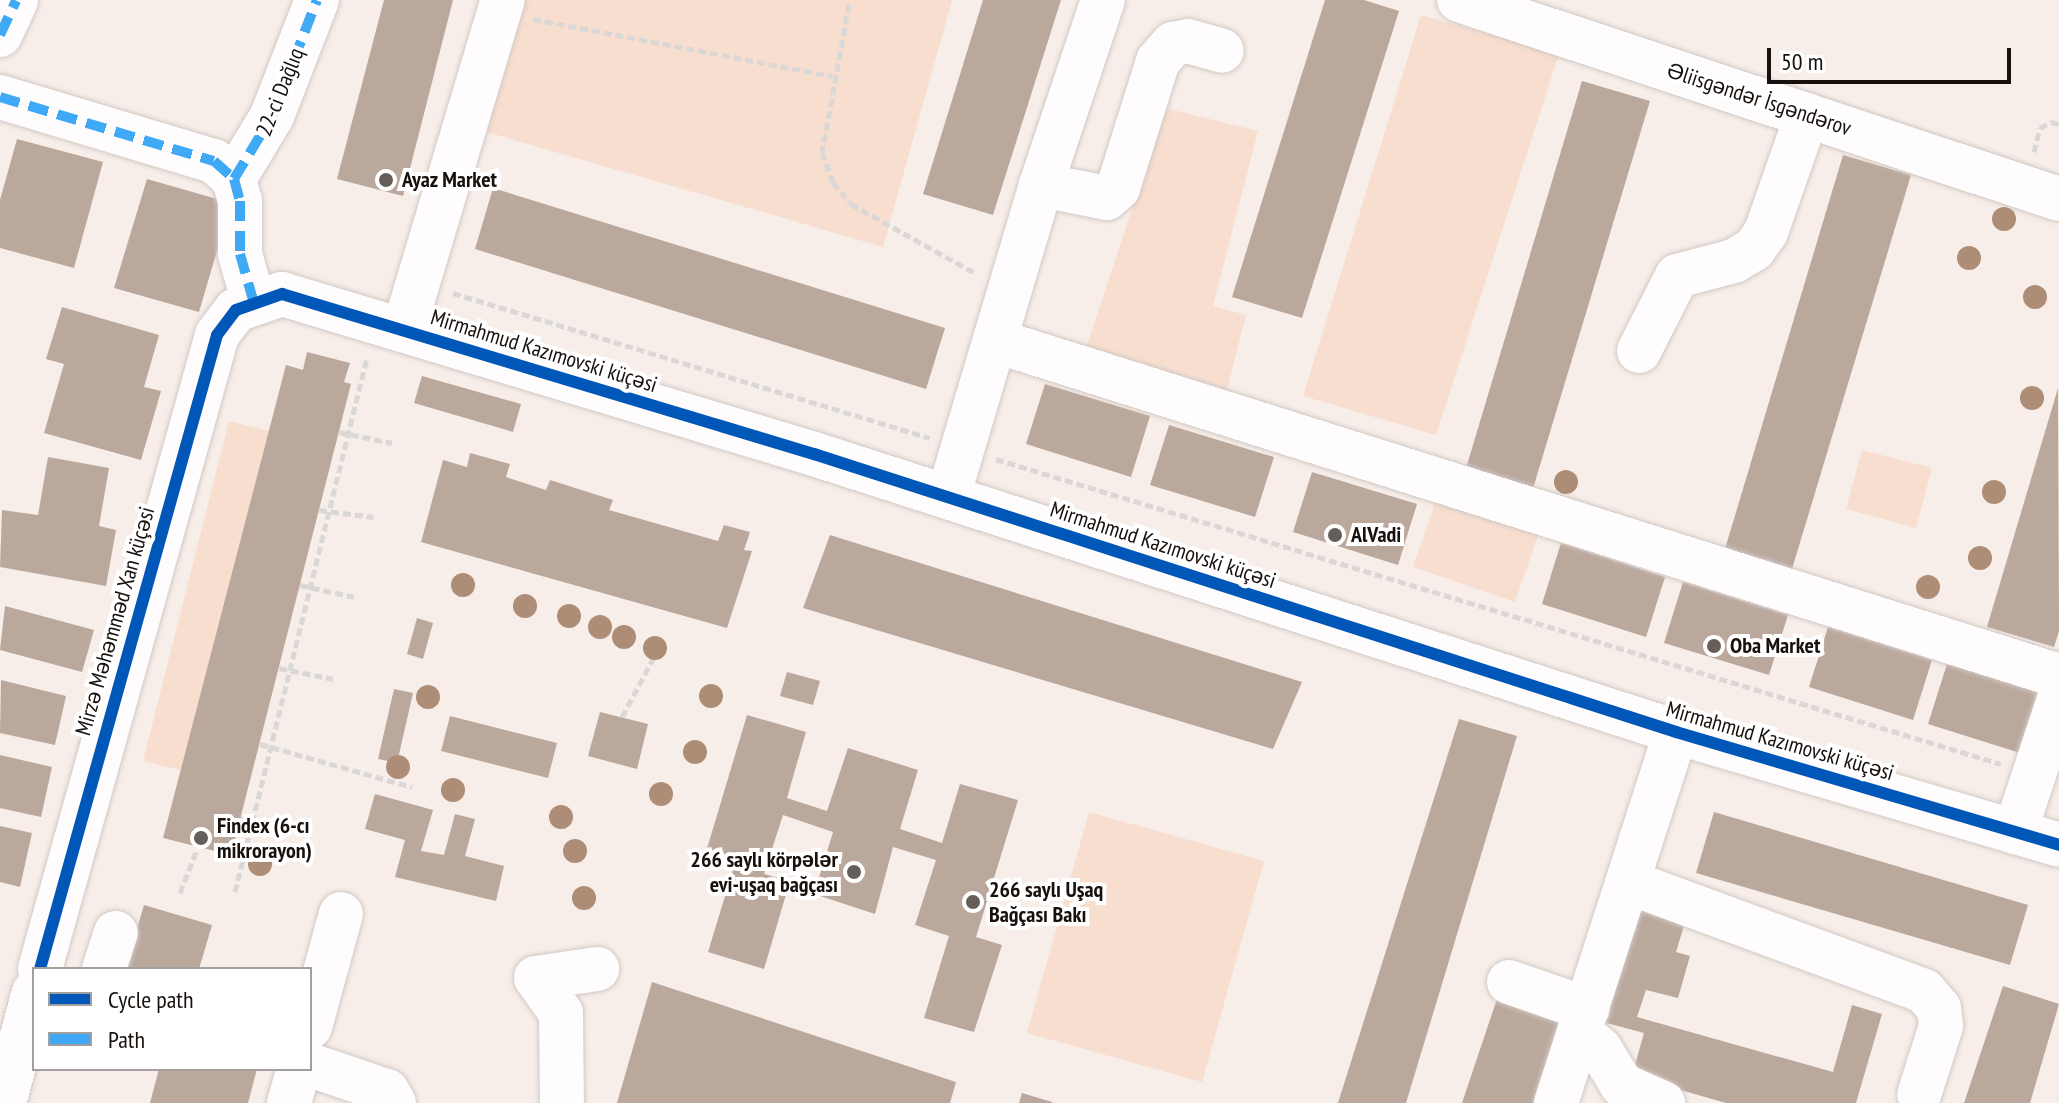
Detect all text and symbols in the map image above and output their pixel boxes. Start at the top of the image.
scale bar [1771,32,2015,82]
street label: 22-ci Dağlıq [250,44,310,140]
text: 50 m [1781,46,1823,77]
street label: Əliisgəndər İsgəndərov [1664,57,1854,141]
place label: Ayaz Market [402,167,498,193]
marker: Ayaz Market [377,171,395,189]
street label: Mirmahmud Kazımovski küçəsi [428,304,660,398]
street label: Mirmahmud Kazımovski küçəsi [1047,496,1279,594]
street label: Mirzə Məhəmməd Xan küçəsi [70,504,160,738]
place label: AlVadi [1351,522,1401,548]
marker: AlVadi [1326,526,1344,544]
place label: Oba Market [1730,633,1820,659]
marker: Oba Market [1705,637,1723,655]
street label: Mirmahmud Kazımovski küçəsi [1663,696,1897,786]
place label: Findex (6-cı mikrorayon) [217,812,312,864]
marker: Findex (6-cı mikrorayon) [192,829,210,847]
place label: 266 saylı körpələr evi-uşaq bağçası [690,846,838,898]
marker: 266 saylı körpələr evi-uşaq bağçası [845,863,863,881]
place label: 266 saylı Uşaq Bağçası Bakı [989,876,1103,928]
marker: 266 saylı Uşaq Bağçası Bakı [964,893,982,911]
legend [32,967,312,1071]
text: Cycle path [108,984,194,1015]
text: Path [108,1024,145,1055]

